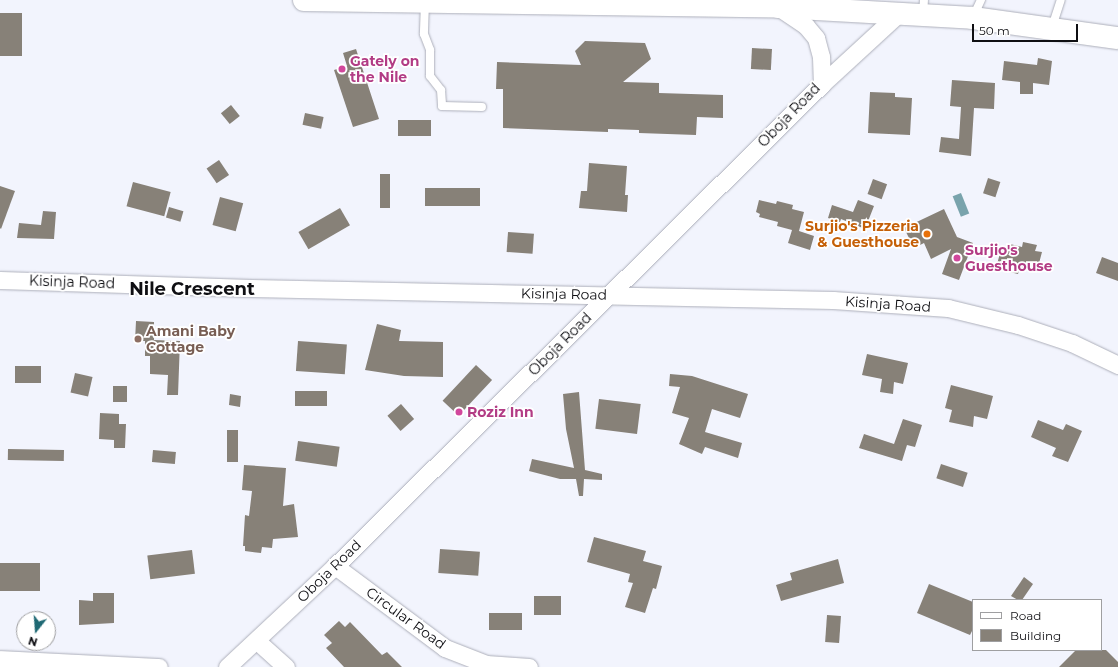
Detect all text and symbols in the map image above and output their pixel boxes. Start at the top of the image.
scale bar [974,16,1080,42]
text: 50 m [979,23,1010,38]
place label: Gately on the Nile [350,53,420,86]
marker: Gately on the Nile [337,64,347,74]
street label: Oboja Road [754,80,824,150]
place label: Surjio's Pizzeria & Guesthouse [805,218,919,250]
marker: Surjio's Pizzeria & Guesthouse [922,229,932,239]
place label: Surjio's Guesthouse [965,242,1053,274]
marker: Surjio's Guesthouse [952,253,962,263]
street label: Kisinja Road [29,272,115,292]
district label: Nile Crescent [129,278,255,300]
street label: Kisinja Road [521,285,607,303]
street label: Kisinja Road [844,293,932,315]
street label: Oboja Road [525,309,595,379]
place label: Amani Baby Cottage [146,323,235,356]
marker: Amani Baby Cottage [133,334,143,344]
place label: Roziz Inn [467,404,534,420]
marker: Roziz Inn [454,407,464,417]
street label: Oboja Road [294,536,364,606]
street label: Circular Road [363,583,449,653]
legend [972,599,1102,651]
text: Road [1010,608,1041,623]
north arrow [16,611,56,651]
text: Building [1010,628,1061,643]
text: N [26,634,39,650]

